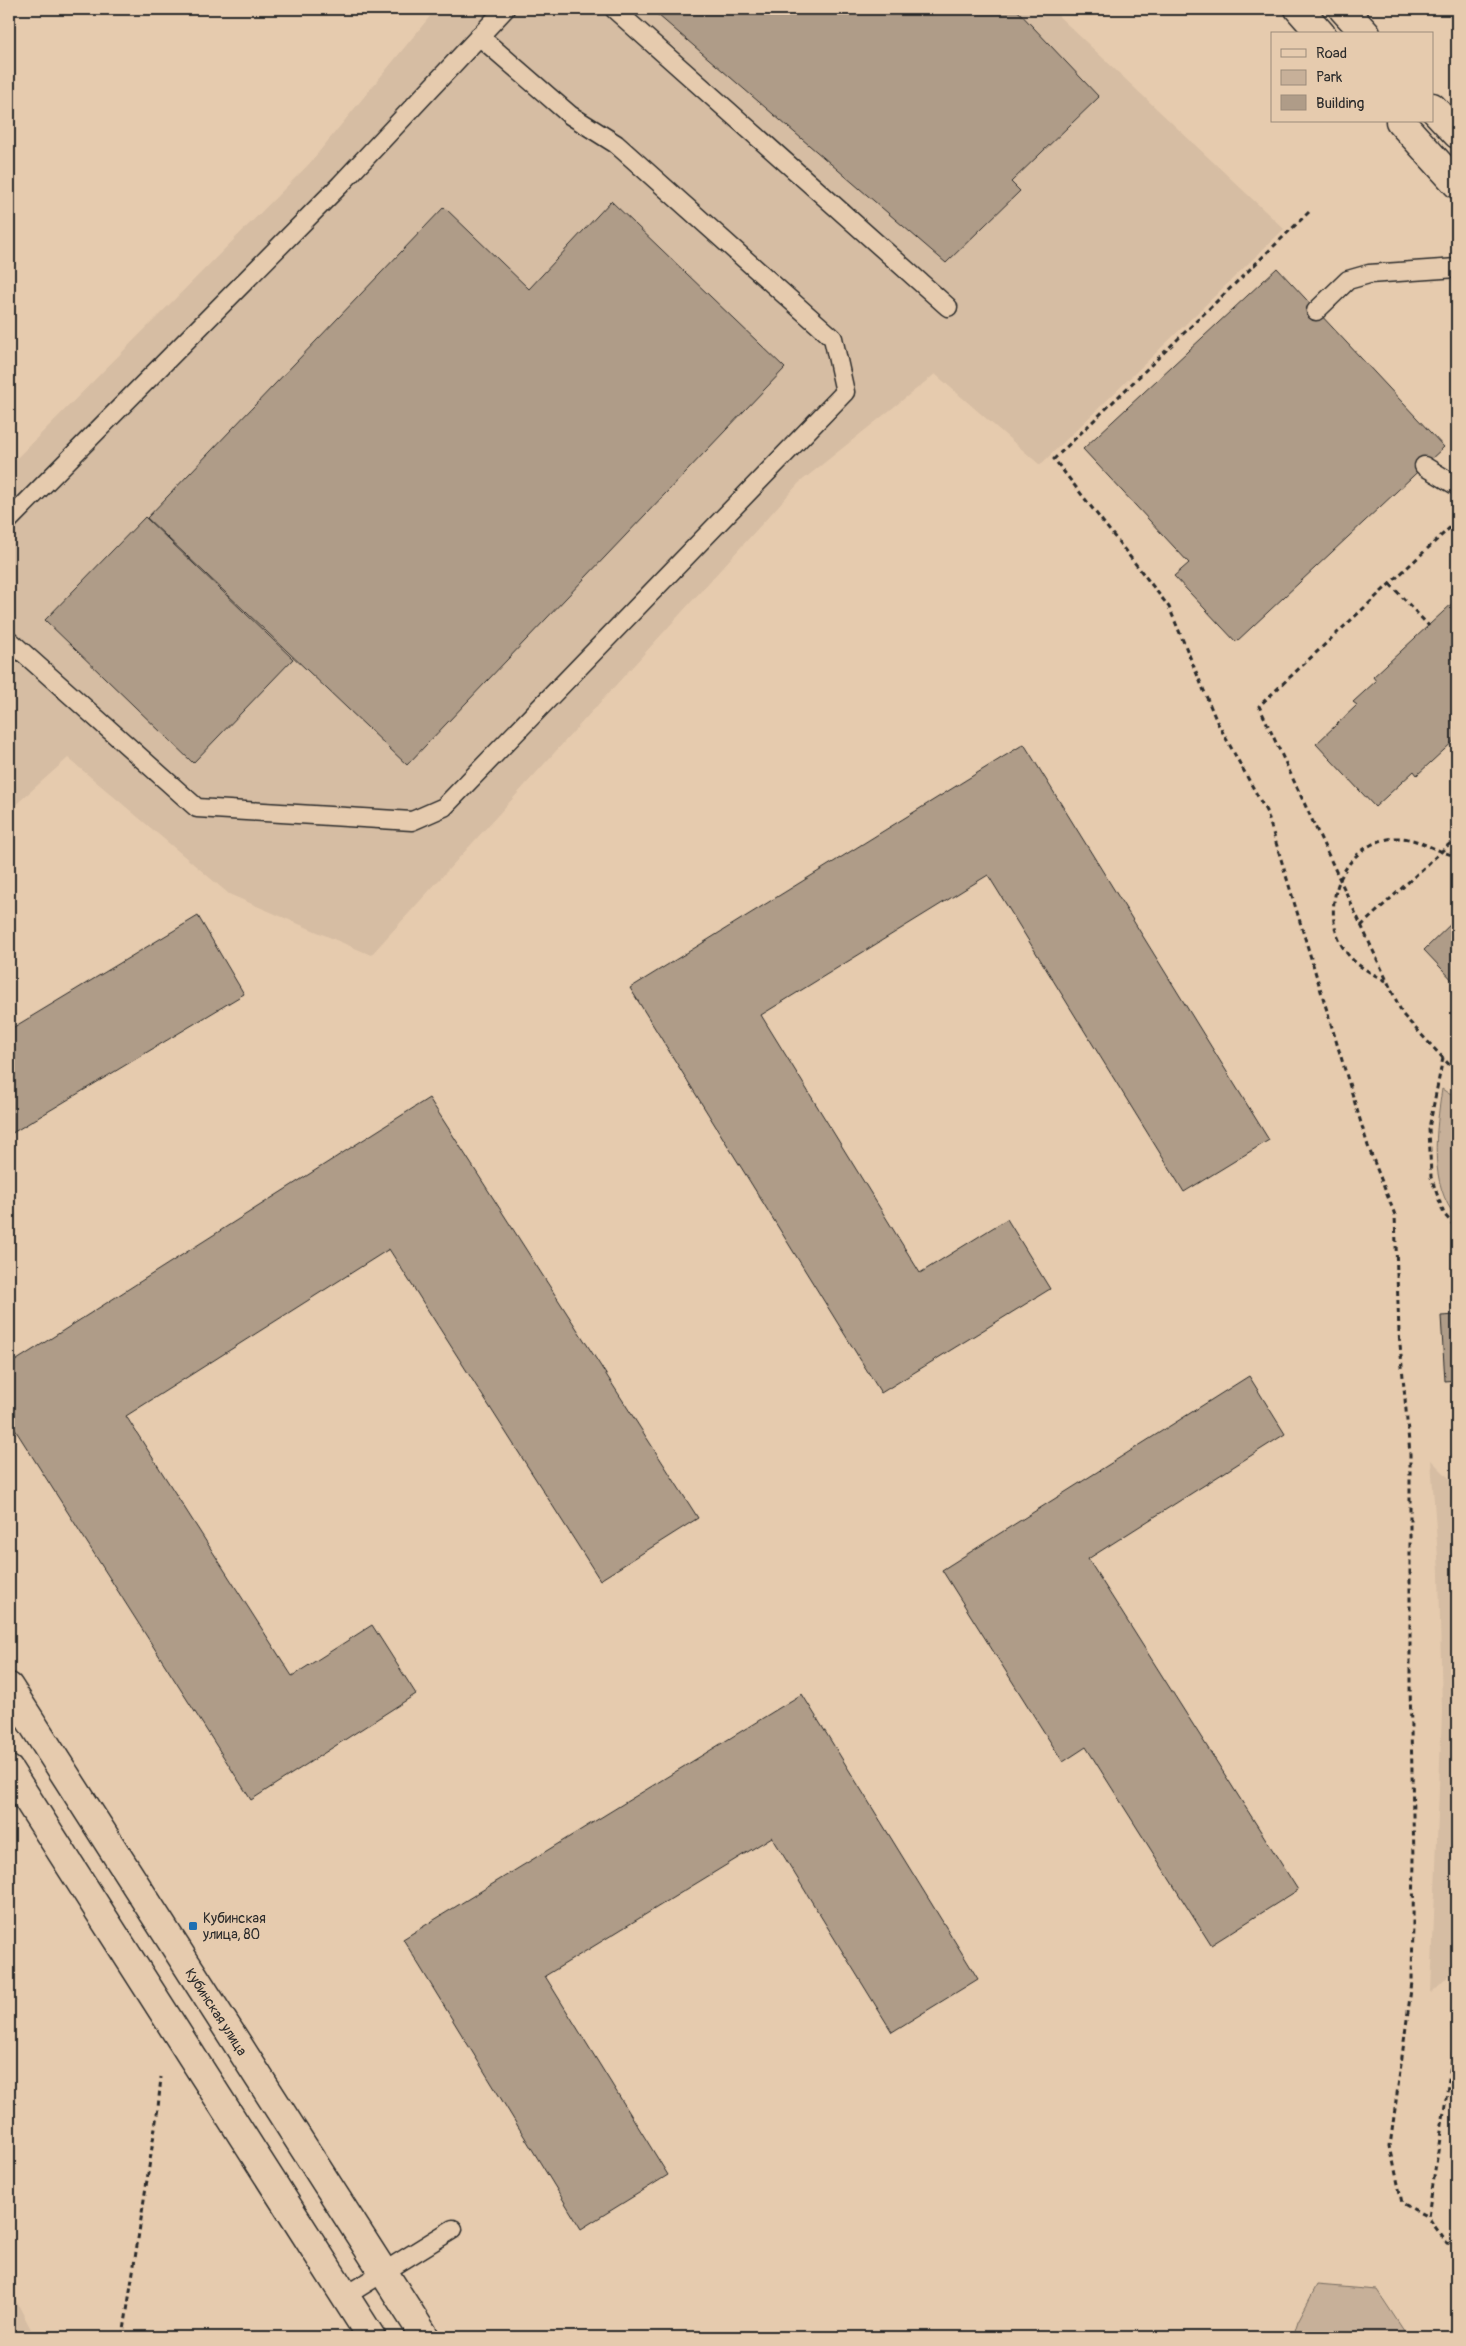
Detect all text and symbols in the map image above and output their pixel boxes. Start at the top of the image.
legend [1271,32,1434,122]
text: Road [1316,44,1347,63]
text: Park [1316,68,1343,87]
text: Building [1316,94,1364,113]
place label: Кубинская улица, 80 [202,1910,266,1943]
marker: Кубинская улица, 80 [187,1920,199,1932]
street label: Кубинская улица [181,1965,251,2059]

